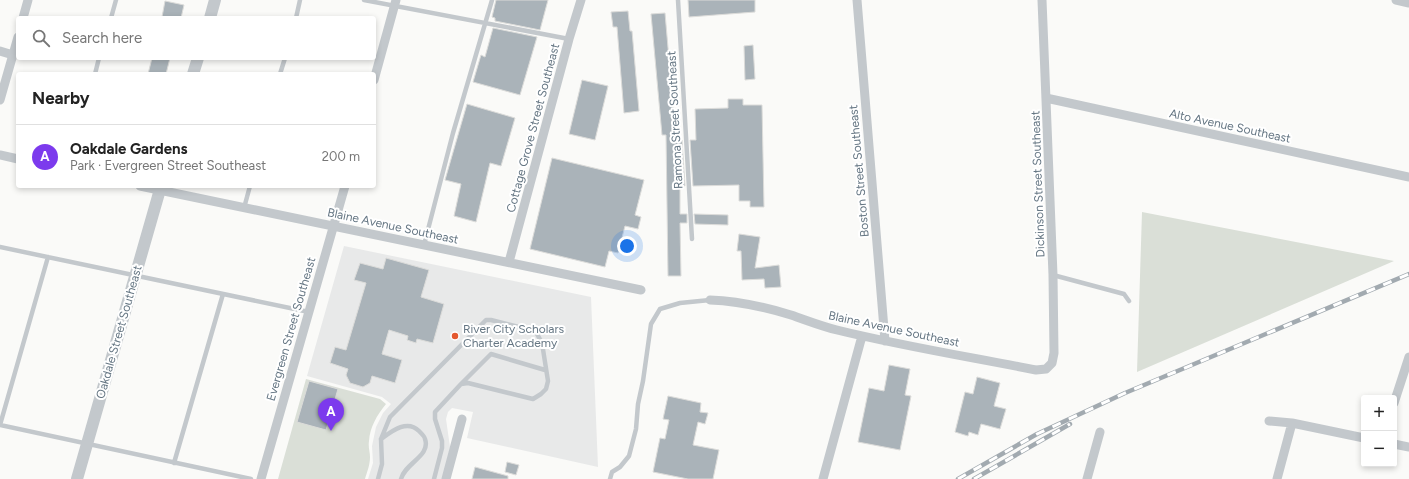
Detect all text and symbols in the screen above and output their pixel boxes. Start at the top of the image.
search box [16,16,376,60]
icon: search [30,27,52,49]
text: Search here [62,29,142,47]
street label: Cottage Grove Street Southeast [504,41,562,214]
street label: Ramona Street Southeast [664,50,686,189]
text: Nearby [32,88,90,108]
street label: Boston Street Southeast [846,104,872,238]
street label: Alto Avenue Southeast [1168,106,1292,146]
street label: Dickinson Street Southeast [1028,110,1048,258]
text: Oakdale Gardens [70,140,188,158]
text: A [40,149,50,164]
text: 200 m [322,149,360,164]
text: Park · Evergreen Street Southeast [70,158,266,173]
street label: Blaine Avenue Southeast [326,205,460,247]
your location [617,236,637,256]
street label: Evergreen Street Southeast [264,255,318,403]
street label: Oakdale Street Southeast [93,263,145,400]
street label: Blaine Avenue Southeast [827,308,961,350]
place label: River City Scholars Charter Academy [463,322,565,350]
marker: River City Scholars Charter Academy [450,331,460,341]
map controls [1361,395,1397,467]
button: + [1361,395,1397,431]
pin: A [318,398,344,431]
button: − [1361,431,1397,467]

